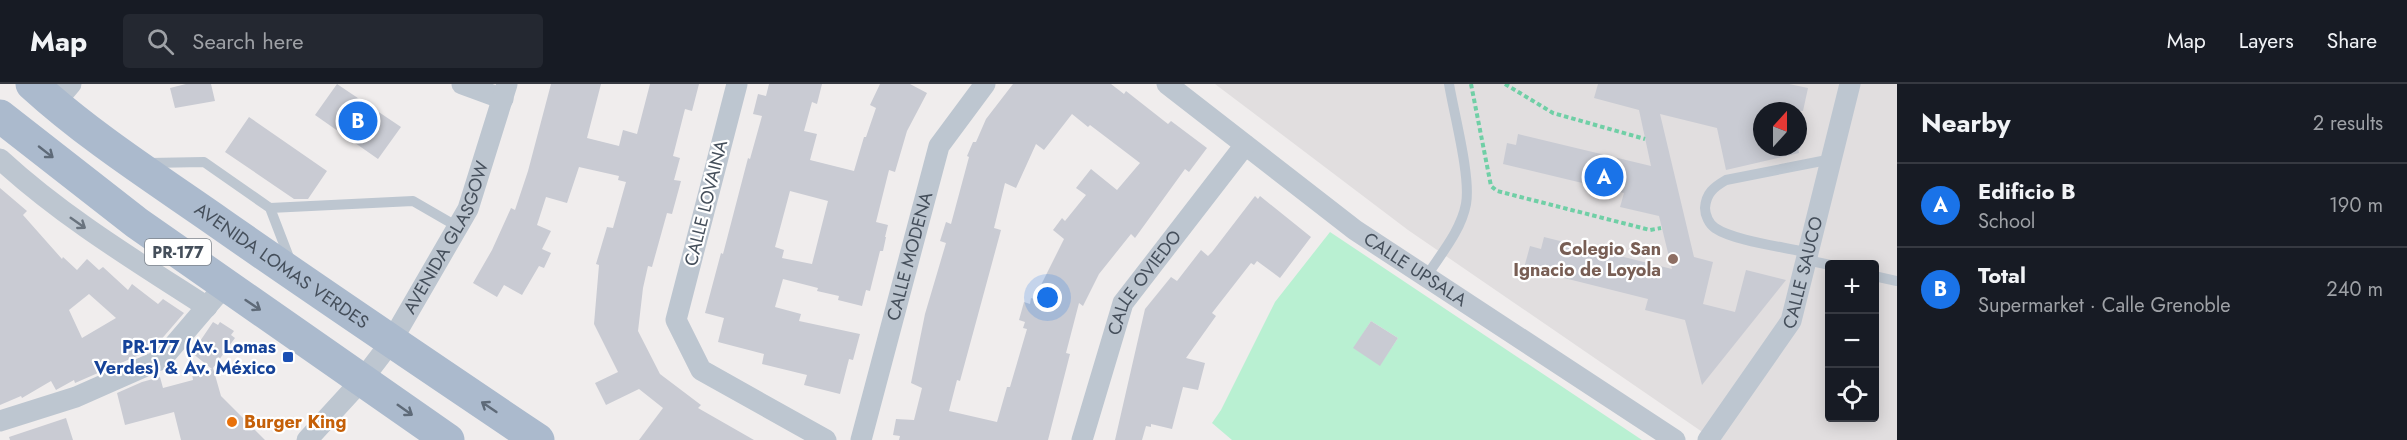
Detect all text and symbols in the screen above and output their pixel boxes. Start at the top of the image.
search box [123,14,543,68]
text: Map [30,21,87,62]
icon: search [144,25,177,58]
text: Search here [192,25,304,57]
text: Map [2167,26,2206,56]
text: Layers [2239,26,2294,56]
text: Share [2327,26,2377,56]
pin: B [338,99,378,144]
north arrow [1753,102,1807,156]
text: Nearby [1921,104,2010,142]
text: 2 results [2313,109,2383,138]
street label: CALLE LOVAINA [678,137,734,269]
one-way arrow [38,145,54,158]
pin: A [1584,154,1624,200]
street label: AVENIDA GLASGOW [397,158,495,319]
text: Edificio B [1978,175,2076,207]
street label: CALLE MODENA [880,189,939,324]
text: A [1933,191,1948,220]
text: 190 m [2329,191,2383,220]
street label: AVENIDA LOMAS VERDES [189,196,374,335]
text: School [1978,207,2035,236]
street label: CALLE SAUCO [1776,214,1830,335]
one-way arrow [69,217,85,229]
street label: CALLE OVIEDO [1101,225,1188,338]
street label: CALLE UPSALA [1358,226,1472,313]
place label: Colegio San Ignacio de Loyola [1513,236,1661,283]
road number: PR-177 [145,239,211,265]
marker: Colegio San Ignacio de Loyola [1666,252,1680,266]
text: Total [1978,259,2026,291]
map controls [1825,260,1879,422]
button: + [1825,260,1879,314]
text: B [1934,275,1947,304]
text: 240 m [2326,275,2383,304]
your location [1033,283,1062,312]
text: Supermarket · Calle Grenoble [1978,291,2231,320]
one-way arrow [245,299,262,312]
button: − [1825,314,1879,368]
place label: PR-177 (Av. Lomas Verdes) & Av. México [93,334,276,381]
marker: PR-177 (Av. Lomas Verdes) & Av. México [281,350,295,364]
button: locate [1825,368,1879,422]
one-way arrow [481,401,498,414]
one-way arrow [396,404,413,416]
place label: Burger King [244,409,346,435]
marker: Burger King [225,415,239,429]

